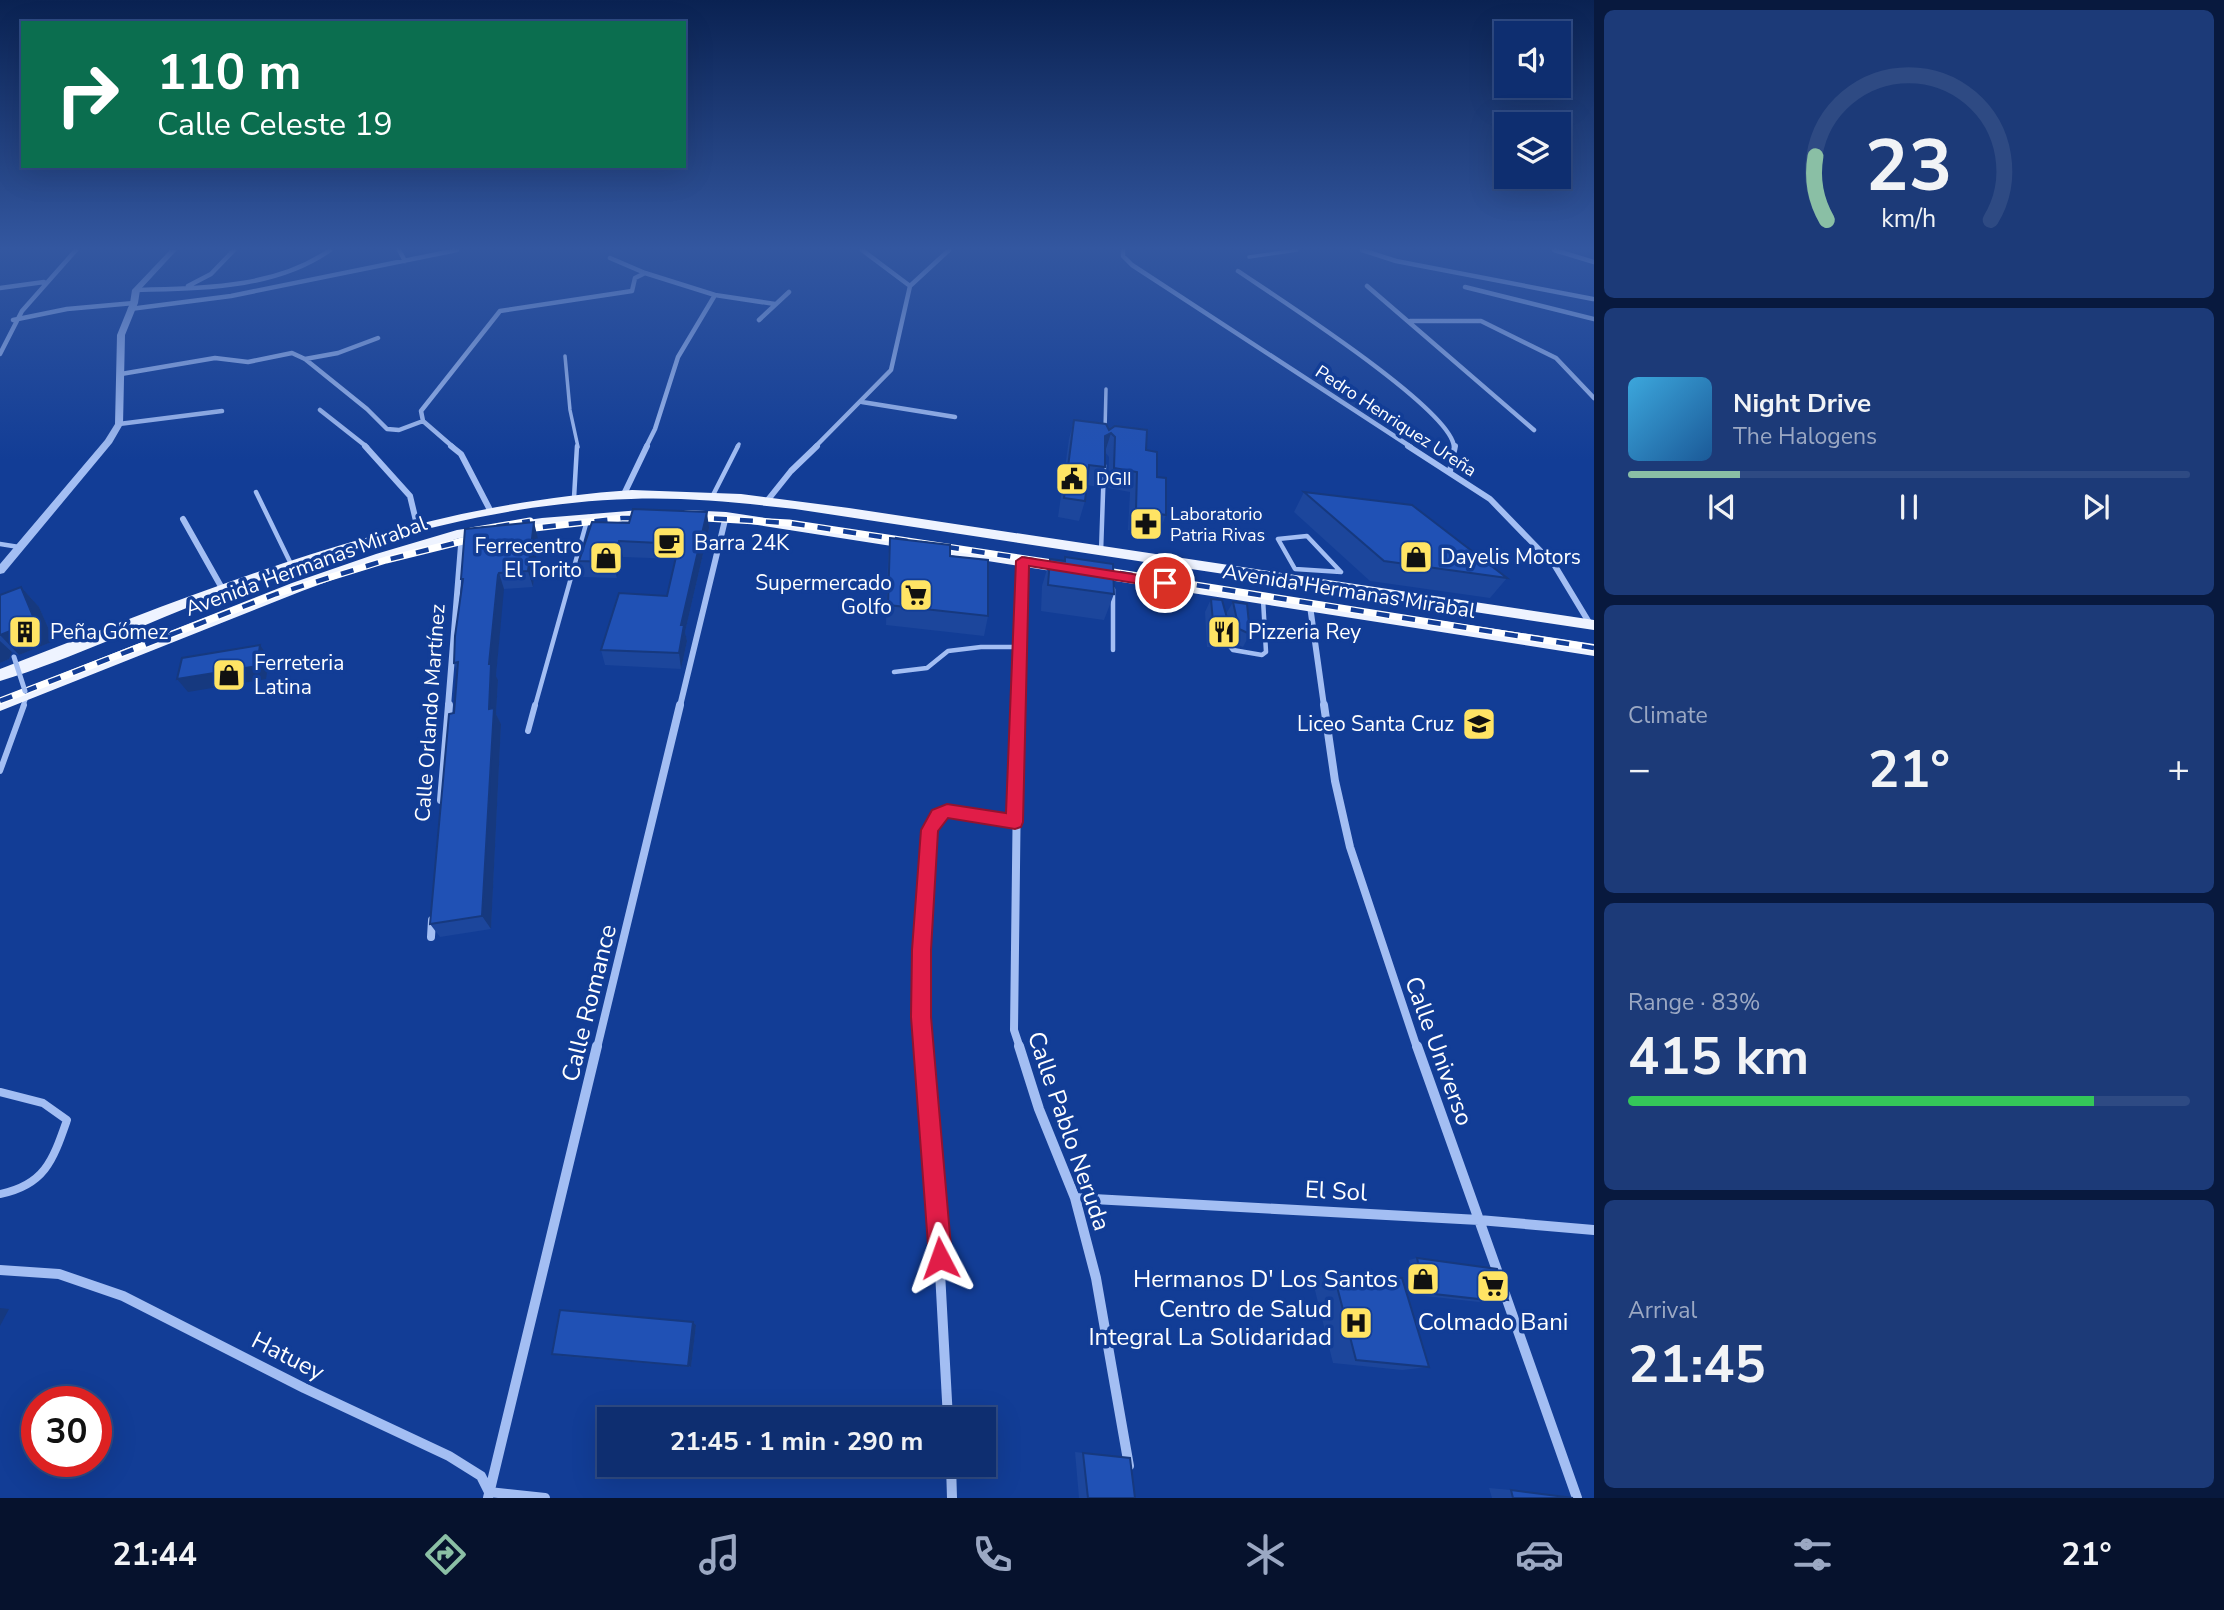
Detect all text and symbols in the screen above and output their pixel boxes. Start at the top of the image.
map controls [1494,21,1571,189]
button: sound [1494,21,1571,98]
text: 110 m [157,39,301,106]
icon: right [42,49,133,140]
text: Calle Celeste 19 [157,103,393,146]
button: layers [1494,112,1571,189]
text: 23 [1865,116,1953,216]
text: km/h [1881,202,1937,236]
street label: Pedro Henriquez Ureña [1311,360,1481,482]
text: Night Drive [1733,386,1871,421]
text: The Halogens [1733,421,1877,452]
public building icon: DGII [1053,460,1091,498]
place label: DGII [1096,467,1132,491]
icon: previous [1703,488,1741,526]
icon: pause [1890,488,1928,526]
icon: next [2077,488,2115,526]
place label: Laboratorio Patria Rivas [1170,502,1265,547]
pharmacy icon: Laboratorio Patria Rivas [1127,505,1165,543]
street label: Avenida Hermanas Mirabal [181,509,432,623]
cafe icon: Barra 24K [650,524,688,562]
place label: Barra 24K [694,529,790,557]
place label: Ferrecentro El Torito [475,532,582,584]
shop icon: Dayelis Motors [1397,538,1435,576]
shop icon: Ferrecentro El Torito [587,539,625,577]
place label: Dayelis Motors [1440,543,1581,571]
pin [1135,553,1195,613]
street label: Avenida Hermanas Mirabal [1221,557,1478,625]
icon: arrive [1146,564,1184,602]
place label: Supermercado Golfo [755,569,892,621]
supermarket icon: Supermercado Golfo [897,576,935,614]
street label: Calle Orlando Martínez [408,603,452,823]
building icon: Peña Gómez [6,613,44,651]
restaurant icon: Pizzeria Rey [1205,613,1243,651]
place label: Peña Gómez [50,618,168,646]
place label: Pizzeria Rey [1248,618,1361,646]
place label: Ferreteria Latina [254,649,344,701]
shop icon: Ferreteria Latina [210,656,248,694]
text: Climate [1628,700,1708,731]
school or university icon: Liceo Santa Cruz [1460,705,1498,743]
place label: Liceo Santa Cruz [1297,710,1454,738]
text: 21° [1868,734,1950,805]
text: − [1628,744,1651,795]
text: + [2167,744,2190,795]
street label: Calle Romance [554,921,624,1085]
street label: Calle Universo [1397,972,1481,1130]
text: Range · 83% [1628,987,1760,1018]
text: 415 km [1628,1021,1809,1092]
street label: Calle Pablo Neruda [1020,1027,1118,1235]
street label: El Sol [1304,1173,1368,1209]
position arrow [903,1221,977,1295]
shop icon: Hermanos D' Los Santos [1404,1260,1442,1298]
place label: Hermanos D' Los Santos [1133,1263,1398,1295]
supermarket icon: Colmado Bani [1474,1267,1512,1305]
place label: Centro de Salud Integral La Solidaridad [1088,1293,1332,1353]
text: Arrival [1628,1295,1697,1326]
hospital icon: Centro de Salud Integral La Solidaridad [1337,1304,1375,1342]
place label: Colmado Bani [1418,1306,1568,1338]
street label: Hatuey [246,1324,331,1388]
text: 21:45 [1628,1329,1766,1400]
speed limit sign: 30 [21,1386,112,1477]
text: 21:45 · 1 min · 290 m [670,1424,923,1459]
icon: directions [421,1530,470,1579]
icon: music [695,1530,744,1579]
icon: phone [968,1530,1017,1579]
icon: climate [1241,1530,1290,1579]
icon: car [1515,1530,1564,1579]
icon: filters [1788,1530,1837,1579]
text: 21:44 [112,1533,197,1576]
text: 21° [2061,1533,2112,1576]

